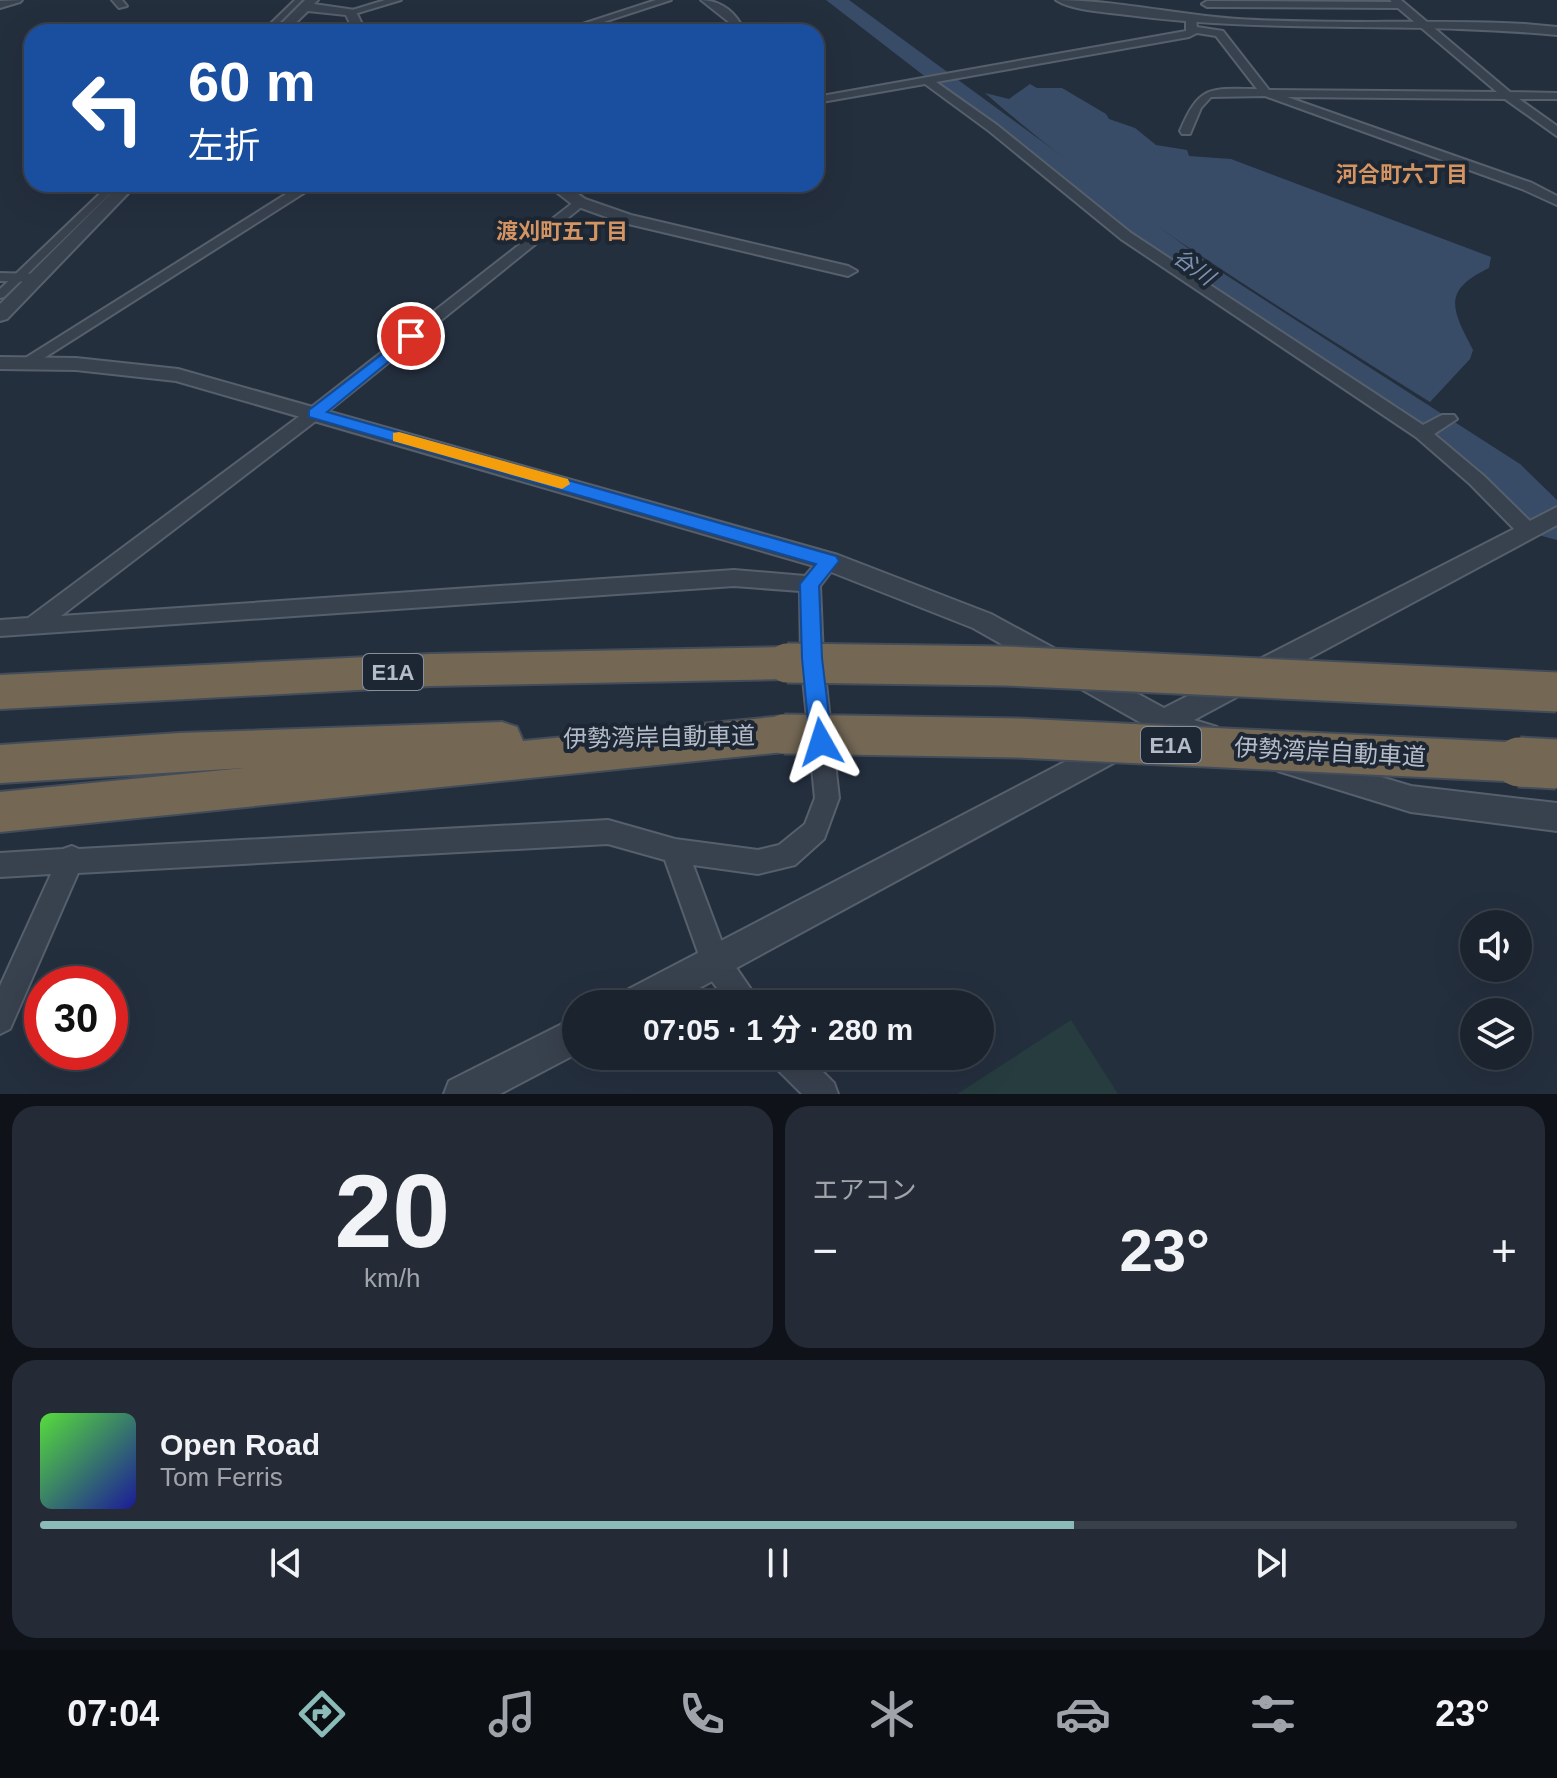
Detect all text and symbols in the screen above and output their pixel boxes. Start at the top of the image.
text: 60 m [188,50,316,113]
icon: left [56,56,160,160]
text: 左折 [188,125,260,166]
district label: 河合町六丁目 [1336,162,1468,187]
district label: 渡刈町五丁目 [496,219,628,244]
water label: 谷川 [1169,244,1221,291]
pin [377,302,445,370]
icon: arrive [389,314,433,358]
road number: E1A [363,654,423,690]
position arrow [779,700,863,784]
street label: 伊勢湾岸自動車道 [563,722,755,752]
road number: E1A [1141,727,1201,763]
street label: 伊勢湾岸自動車道 [1233,733,1427,771]
map controls [1460,910,1532,1070]
button: sound [1460,910,1532,982]
speed limit sign: 30 [24,966,128,1070]
button: layers [1460,998,1532,1070]
text: 07:05 · 1 分 · 280 m [643,1013,913,1046]
text: 20 [334,1153,450,1269]
text: エアコン [813,1175,917,1205]
text: 23° [1119,1217,1210,1284]
text: − [813,1226,838,1275]
text: + [1491,1226,1517,1275]
text: km/h [364,1263,420,1293]
text: Open Road [160,1428,320,1461]
text: Tom Ferris [160,1462,283,1492]
icon: previous [264,1541,308,1585]
icon: pause [756,1541,800,1585]
icon: next [1249,1541,1293,1585]
icon: directions [294,1686,350,1742]
icon: music [484,1686,540,1742]
icon: phone [674,1686,730,1742]
icon: climate [864,1686,920,1742]
icon: car [1055,1686,1111,1742]
icon: filters [1245,1686,1301,1742]
text: 07:04 [67,1693,159,1734]
text: 23° [1435,1693,1490,1734]

